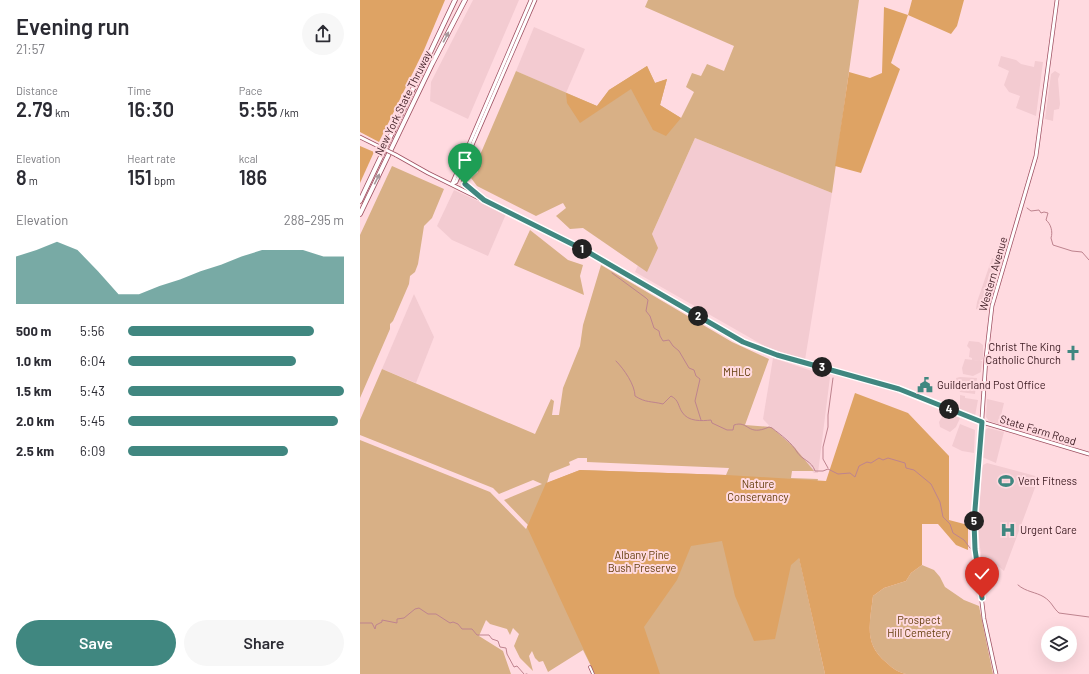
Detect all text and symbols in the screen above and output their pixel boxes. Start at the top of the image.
text: Evening run [16,13,130,39]
button: share [302,13,344,55]
one-way arrow [442,31,449,42]
text: 21:57 [16,41,45,57]
street label: New York State Thruway [372,48,434,157]
text: Distance [16,84,58,97]
text: Time [127,84,151,97]
text: Pace [239,84,262,97]
text: 2.79 [16,97,53,121]
text: 16:30 [127,97,174,121]
text: 5:55 [239,97,278,121]
text: km [53,106,70,119]
text: /km [278,106,299,119]
pin [448,143,482,184]
icon: arrive [454,149,476,171]
text: Elevation [16,152,60,165]
text: Heart rate [127,152,176,165]
text: kcal [239,152,258,165]
text: 8 [16,165,27,189]
text: 151 [127,165,152,189]
text: 186 [239,165,267,189]
one-way arrow [374,173,380,184]
text: m [27,174,38,187]
text: bpm [152,174,175,187]
text: Elevation [16,212,68,228]
text: 288–295 m [284,212,344,228]
street label: Western Avenue [976,235,1009,313]
pin: 1 [572,239,592,259]
text: 1 [580,242,584,255]
pin: 2 [688,306,708,326]
text: 2 [695,309,701,322]
text: 500 m [16,323,51,339]
text: 5:56 [80,323,104,339]
place label: Christ The King Catholic Church [986,340,1061,366]
church icon: Christ The King Catholic Church [1064,344,1082,362]
text: 1.0 km [16,353,52,369]
text: 6:04 [80,353,106,369]
pin: 3 [812,357,832,377]
text: 3 [819,360,825,373]
park label: MHLC [723,365,751,378]
public building icon: Guilderland Post Office [916,376,934,394]
place label: Guilderland Post Office [937,378,1046,391]
text: 1.5 km [16,383,52,399]
text: 5:43 [80,383,105,399]
pin: 4 [939,399,959,419]
text: 4 [946,402,952,415]
street label: State Farm Road [998,412,1078,447]
text: 2.0 km [16,413,54,429]
text: 5:45 [80,413,105,429]
text: 2.5 km [16,443,54,459]
text: 6:09 [80,443,105,459]
sports icon: Vent Fitness [997,472,1015,490]
place label: Vent Fitness [1018,474,1077,487]
park label: Nature Conservancy [727,477,789,503]
pin: 5 [964,511,984,531]
text: 5 [971,514,977,527]
hospital icon: Urgent Care [999,521,1017,539]
place label: Urgent Care [1020,523,1077,536]
park label: Albany Pine Bush Preserve [608,548,676,574]
pin [965,557,999,598]
icon: check [971,563,993,585]
park label: Prospect Hill Cemetery [887,613,951,639]
button: Save [16,620,176,666]
button: Share [184,620,344,666]
map controls [1041,626,1077,662]
button: layers [1041,626,1077,662]

